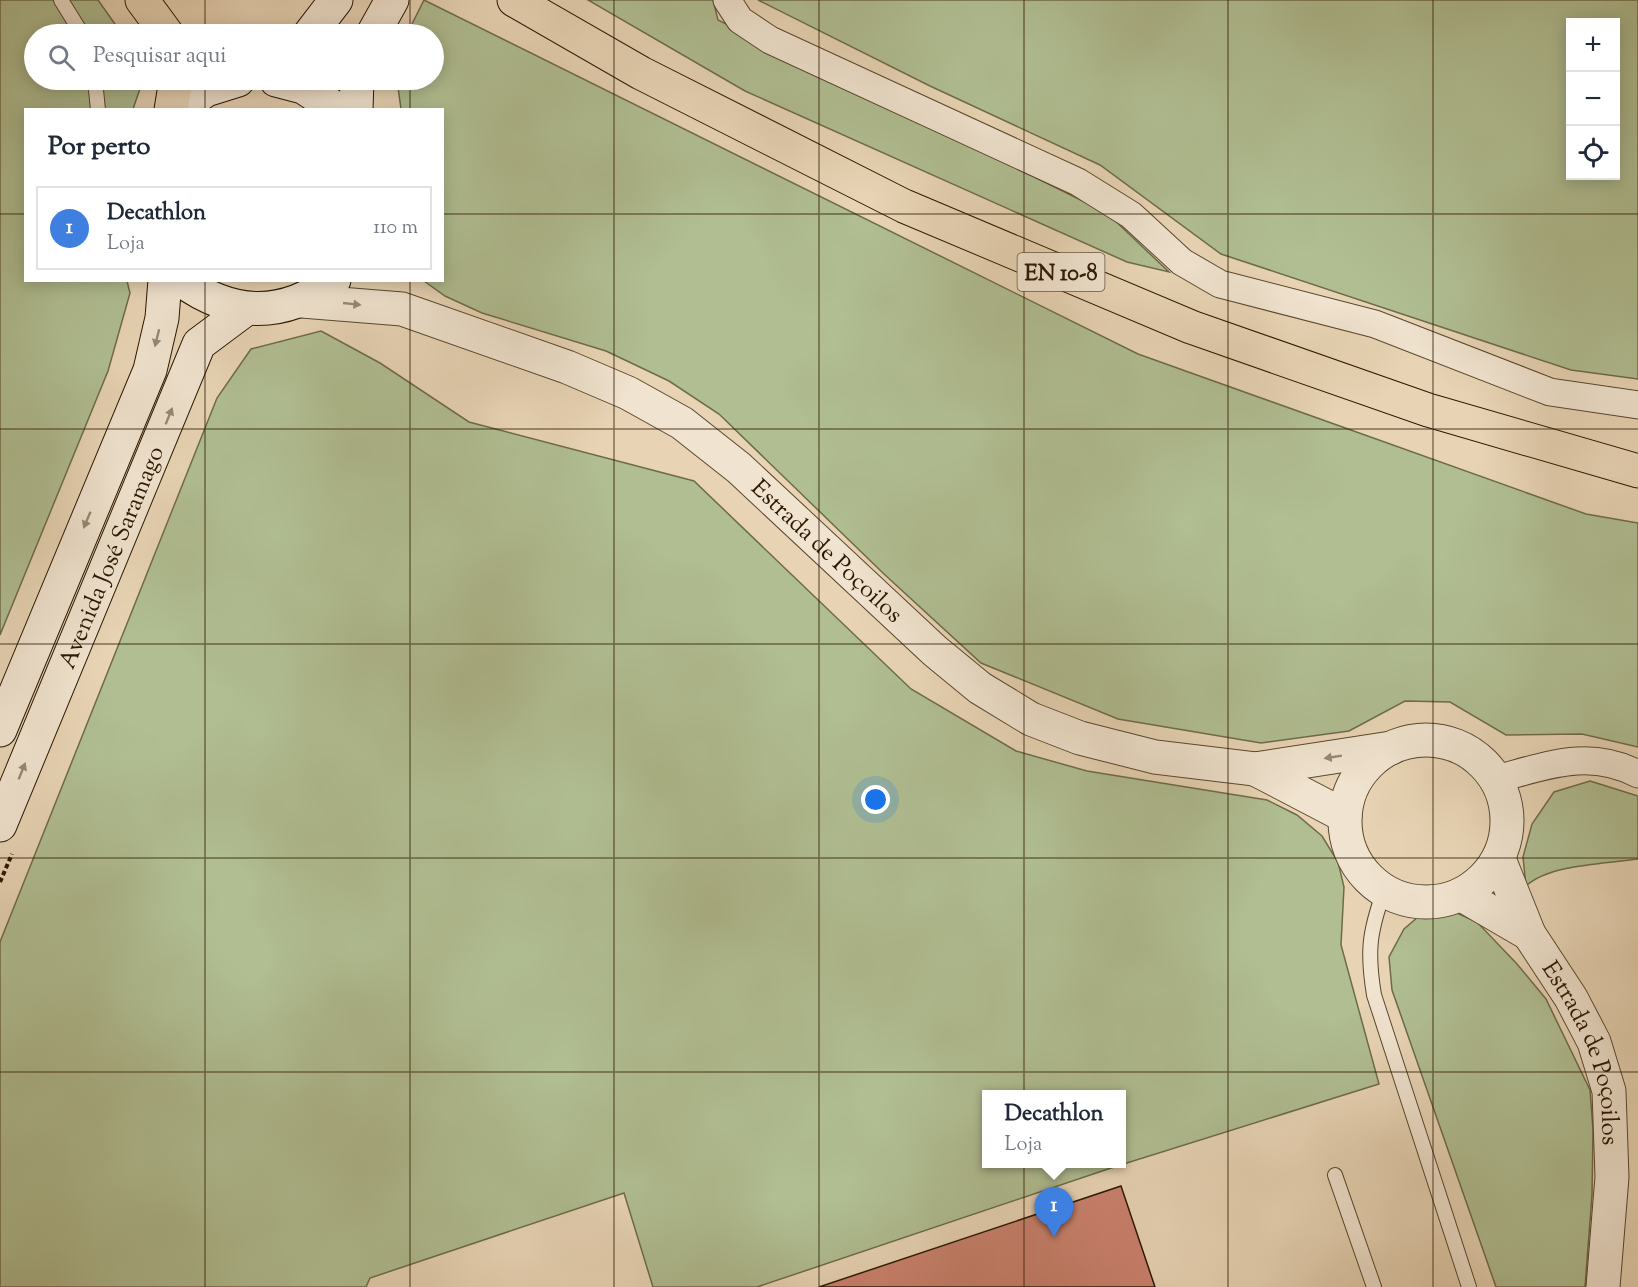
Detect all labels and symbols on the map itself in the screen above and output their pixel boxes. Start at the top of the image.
road number: EN 10-8 [1018,253,1104,291]
one-way arrow [343,299,362,309]
one-way arrow [152,329,162,347]
one-way arrow [164,407,174,425]
street label: Avenida José Saramago [51,441,174,674]
street label: Estrada de Poçoilos [743,473,910,632]
one-way arrow [82,511,91,529]
one-way arrow [1323,753,1342,762]
one-way arrow [17,762,27,780]
your location [861,785,890,814]
street label: Estrada de Poçoilos [1532,955,1626,1146]
pin: 1 [1034,1188,1074,1237]

